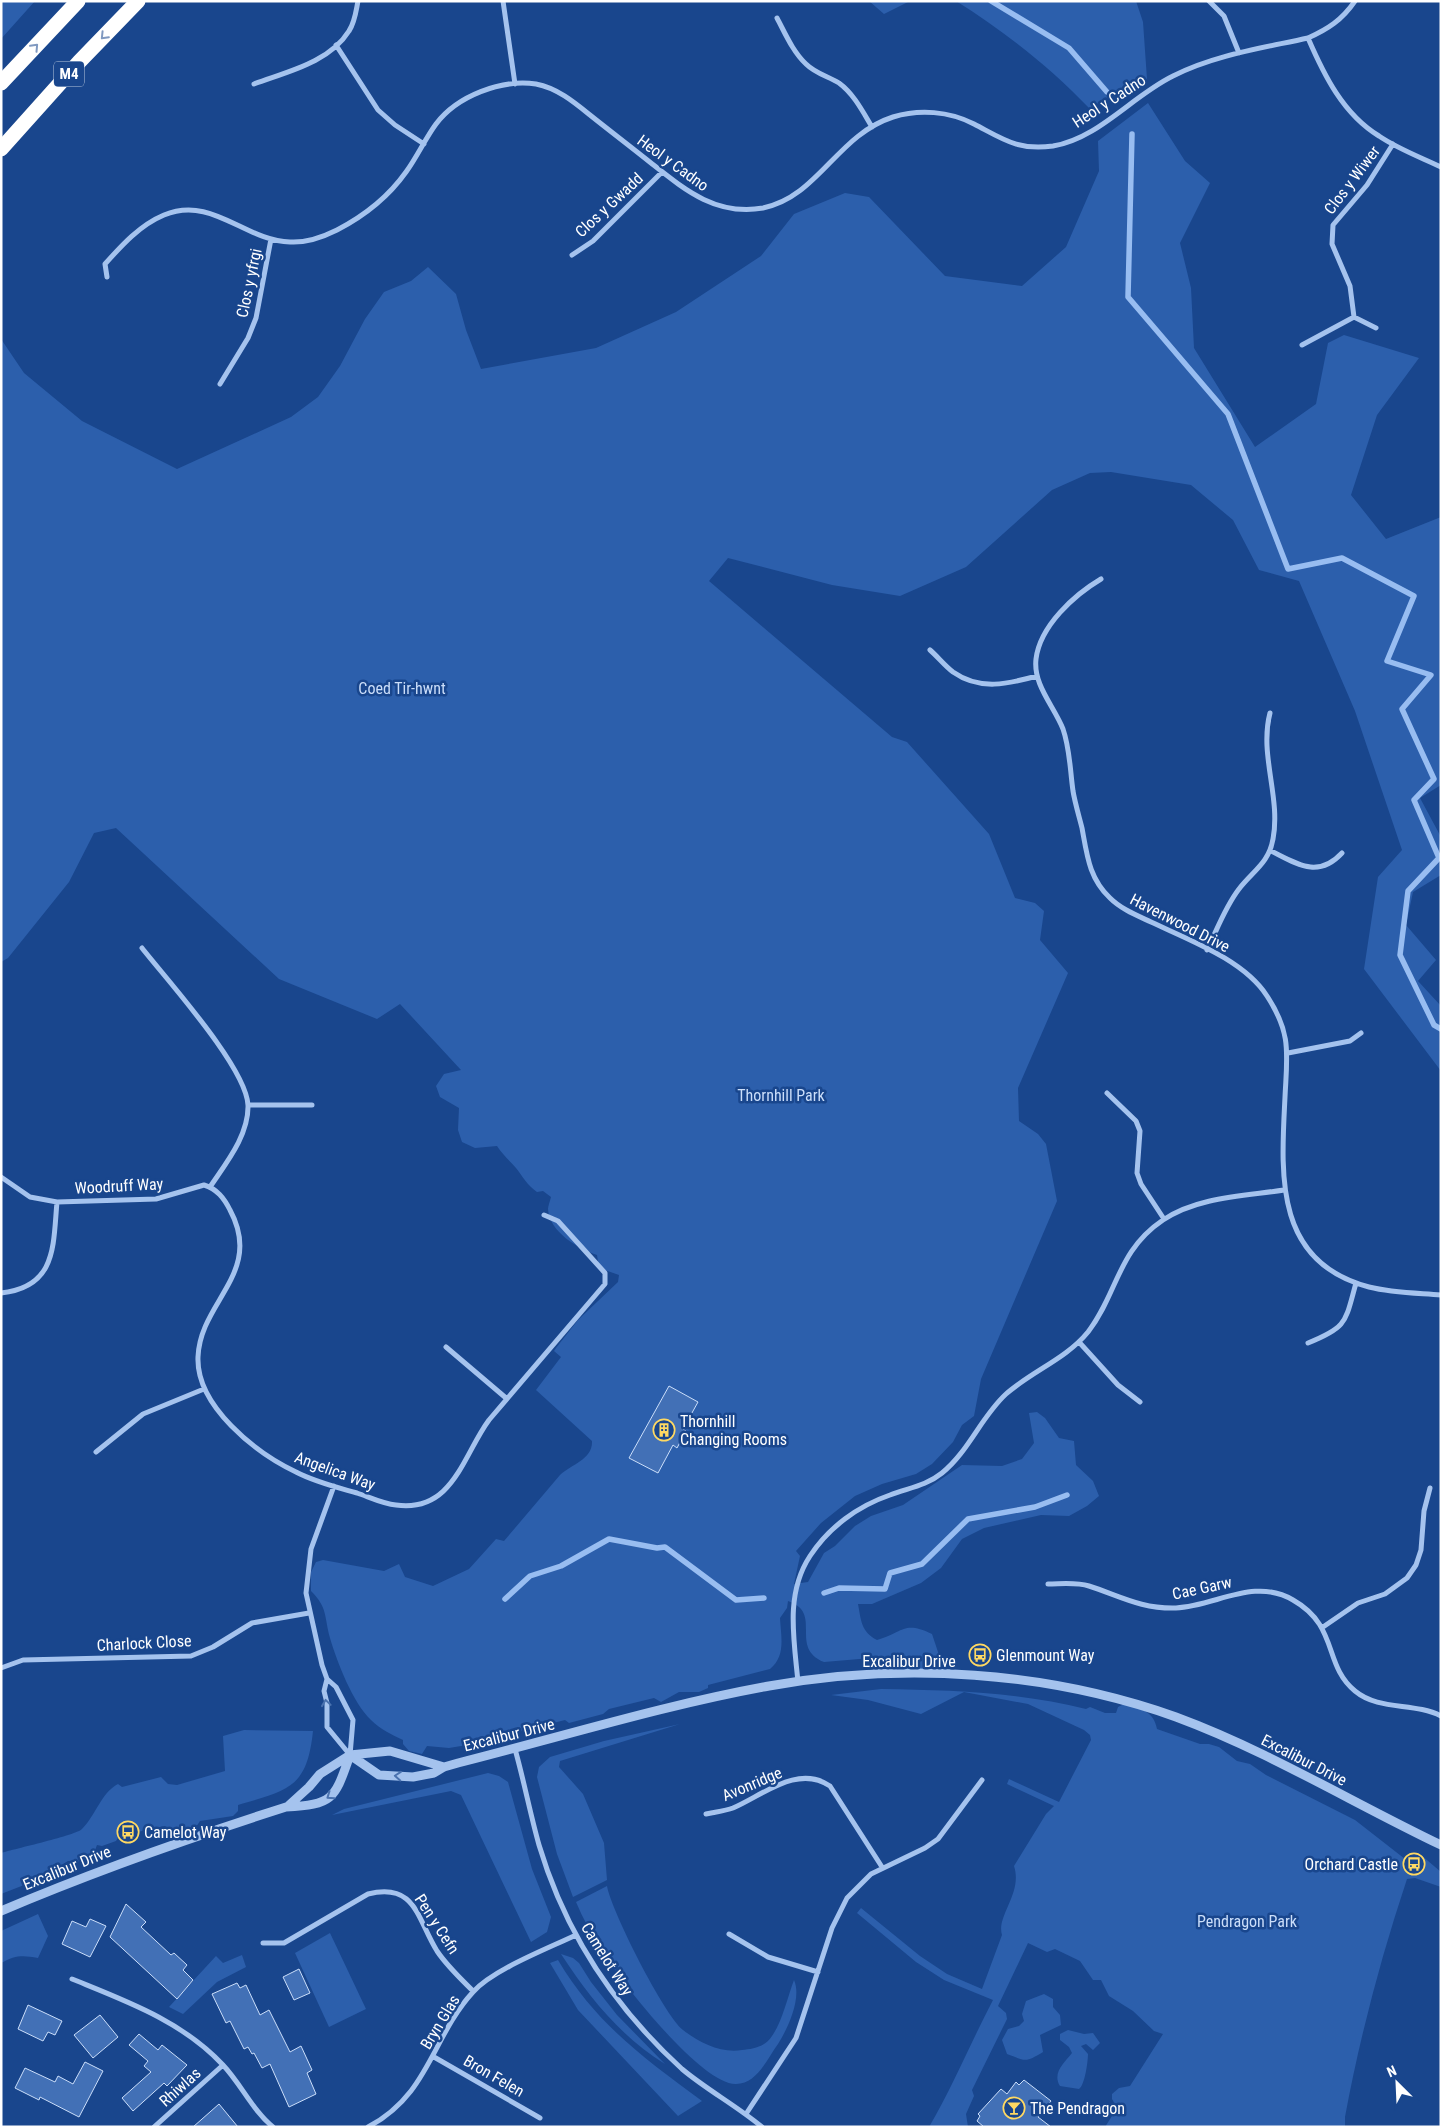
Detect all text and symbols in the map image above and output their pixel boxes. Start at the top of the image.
one-way arrow [101,31,110,40]
one-way arrow [29,44,38,53]
road number: M4 [54,62,84,86]
street label: Heol y Cadno [1069,70,1149,132]
street label: Heol y Cadno [634,131,712,195]
street label: Clos y Wiwer [1320,142,1384,218]
street label: Clos y Gwadd [571,169,647,241]
street label: Clos y yfrgi [232,247,266,319]
park label: Coed Tir-hwnt [358,679,446,698]
street label: Havenwood Drive [1127,890,1233,956]
park label: Thornhill Park [737,1086,826,1105]
street label: Woodruff Way [74,1174,164,1198]
place label: Thornhill Changing Rooms [680,1412,787,1449]
building icon: Thornhill Changing Rooms [652,1418,676,1442]
street label: Angelica Way [292,1448,378,1495]
street label: Cae Garw [1170,1572,1234,1604]
street label: Charlock Close [96,1631,192,1655]
bus stop icon: Glenmount Way [968,1643,992,1667]
place label: Glenmount Way [996,1646,1095,1665]
street label: Excalibur Drive [862,1652,956,1671]
one-way arrow [322,1699,332,1708]
street label: Excalibur Drive [461,1714,557,1756]
street label: Excalibur Drive [1258,1730,1350,1790]
street label: Avonridge [719,1763,785,1805]
one-way arrow [393,1771,401,1782]
one-way arrow [326,1790,336,1799]
bus stop icon: Camelot Way [116,1820,140,1844]
place label: Camelot Way [144,1823,227,1842]
street label: Excalibur Drive [20,1842,114,1894]
bus stop icon: Orchard Castle [1402,1852,1426,1876]
place label: Orchard Castle [1305,1855,1398,1874]
street label: Pen y Cefn [411,1891,463,1957]
park label: Pendragon Park [1197,1912,1298,1931]
street label: Camelot Way [577,1919,637,1999]
street label: Bryn Glas [416,1991,464,2053]
street label: Bron Felen [460,2051,528,2101]
north arrow [1372,2058,1422,2108]
text: N [1385,2062,1399,2080]
street label: Rhiwlas [155,2064,205,2110]
bar icon: The Pendragon [1002,2096,1026,2120]
place label: The Pendragon [1030,2099,1125,2118]

